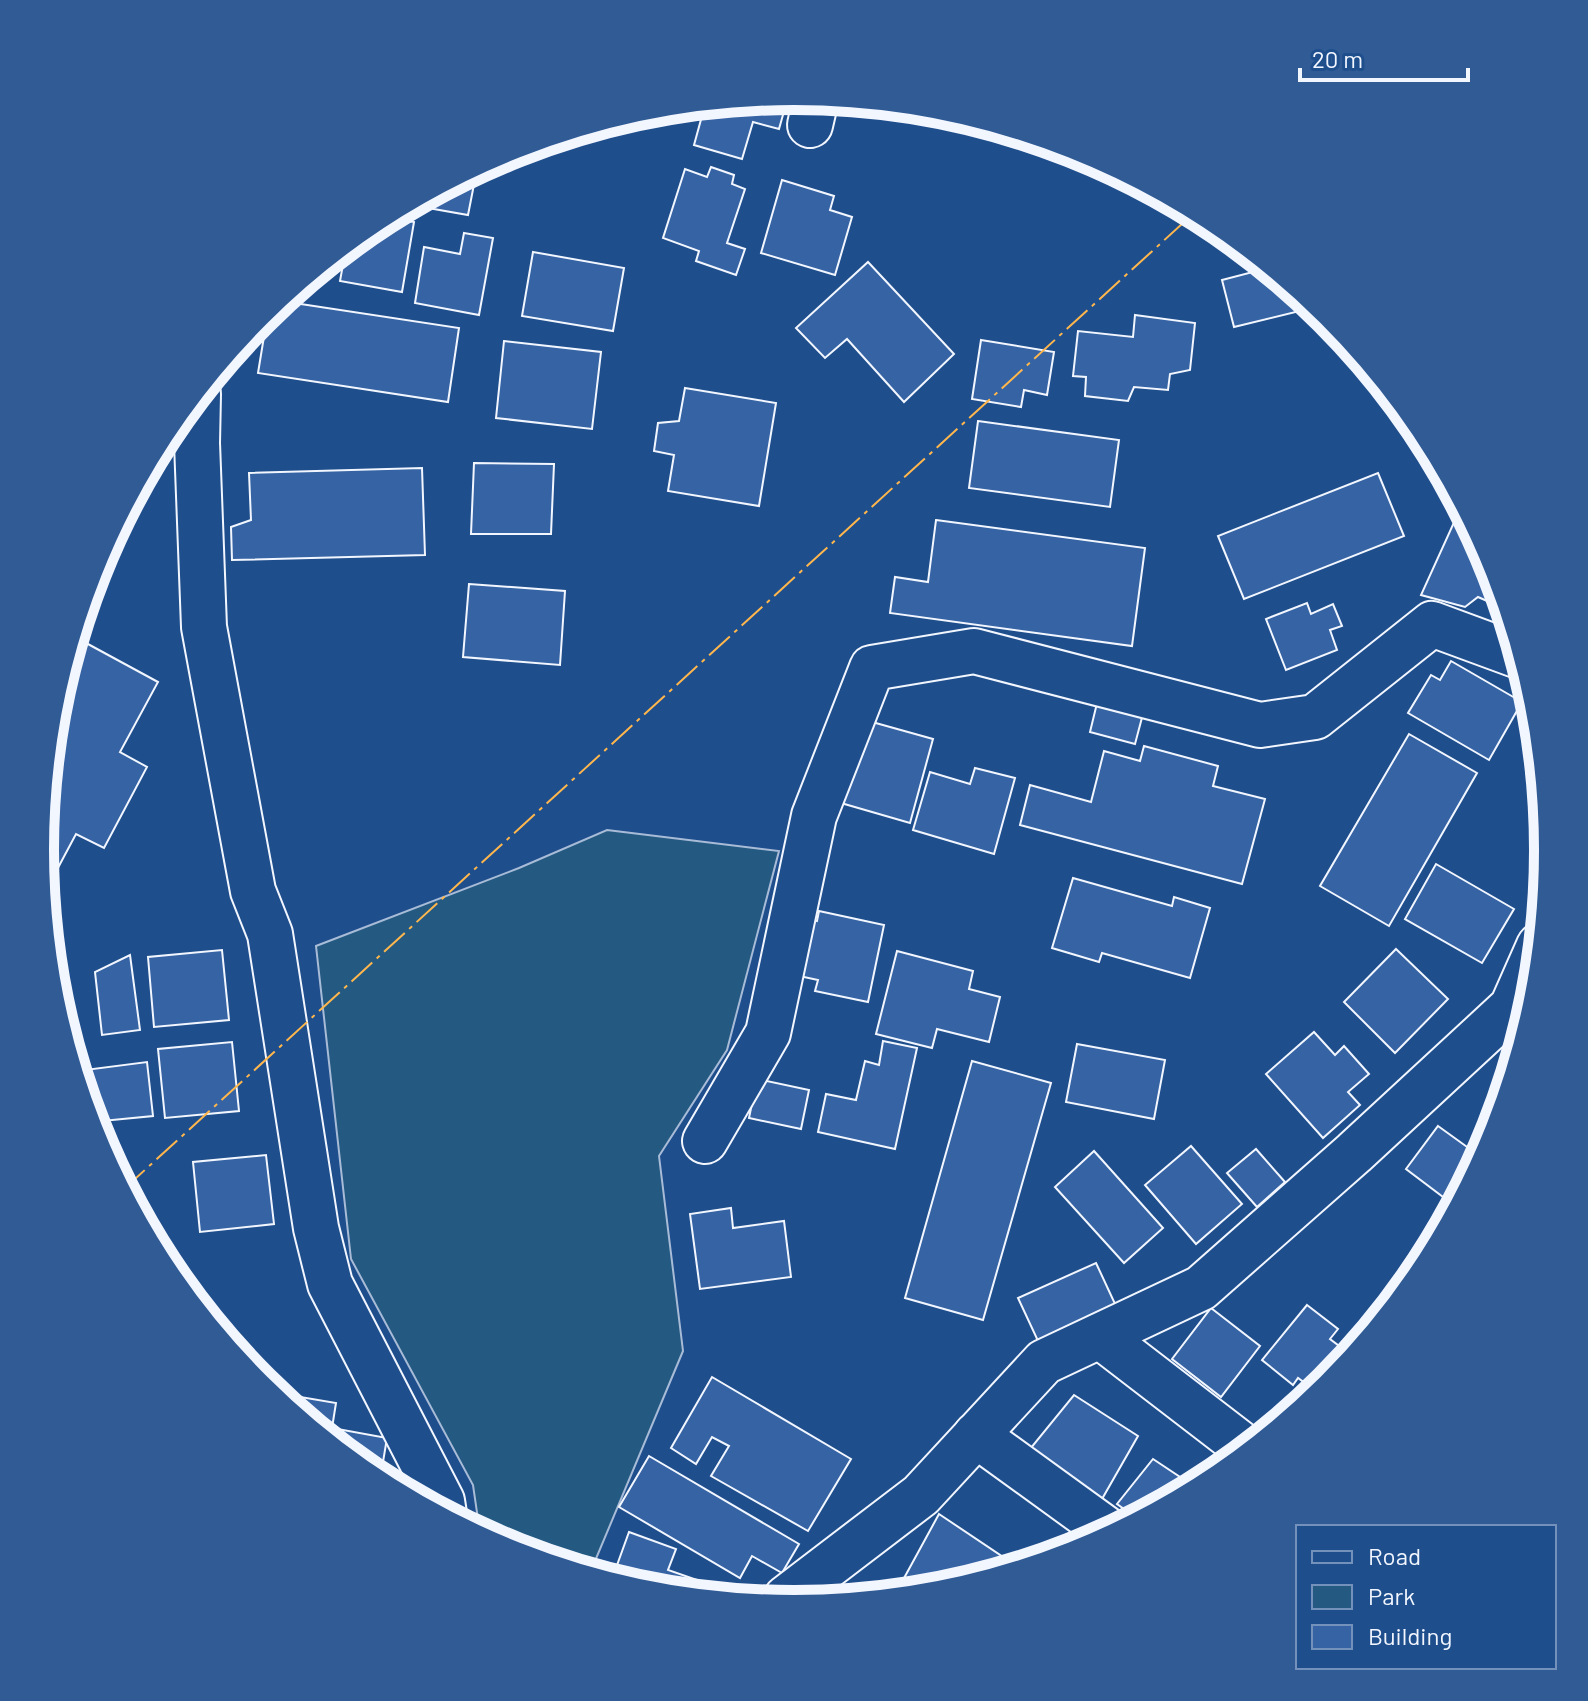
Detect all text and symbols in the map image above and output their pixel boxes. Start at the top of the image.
scale bar [1300,32,1468,82]
text: 20 m [1312,44,1363,73]
legend [1296,1525,1556,1669]
text: Road [1368,1541,1421,1570]
text: Park [1368,1581,1415,1610]
text: Building [1368,1621,1452,1650]

